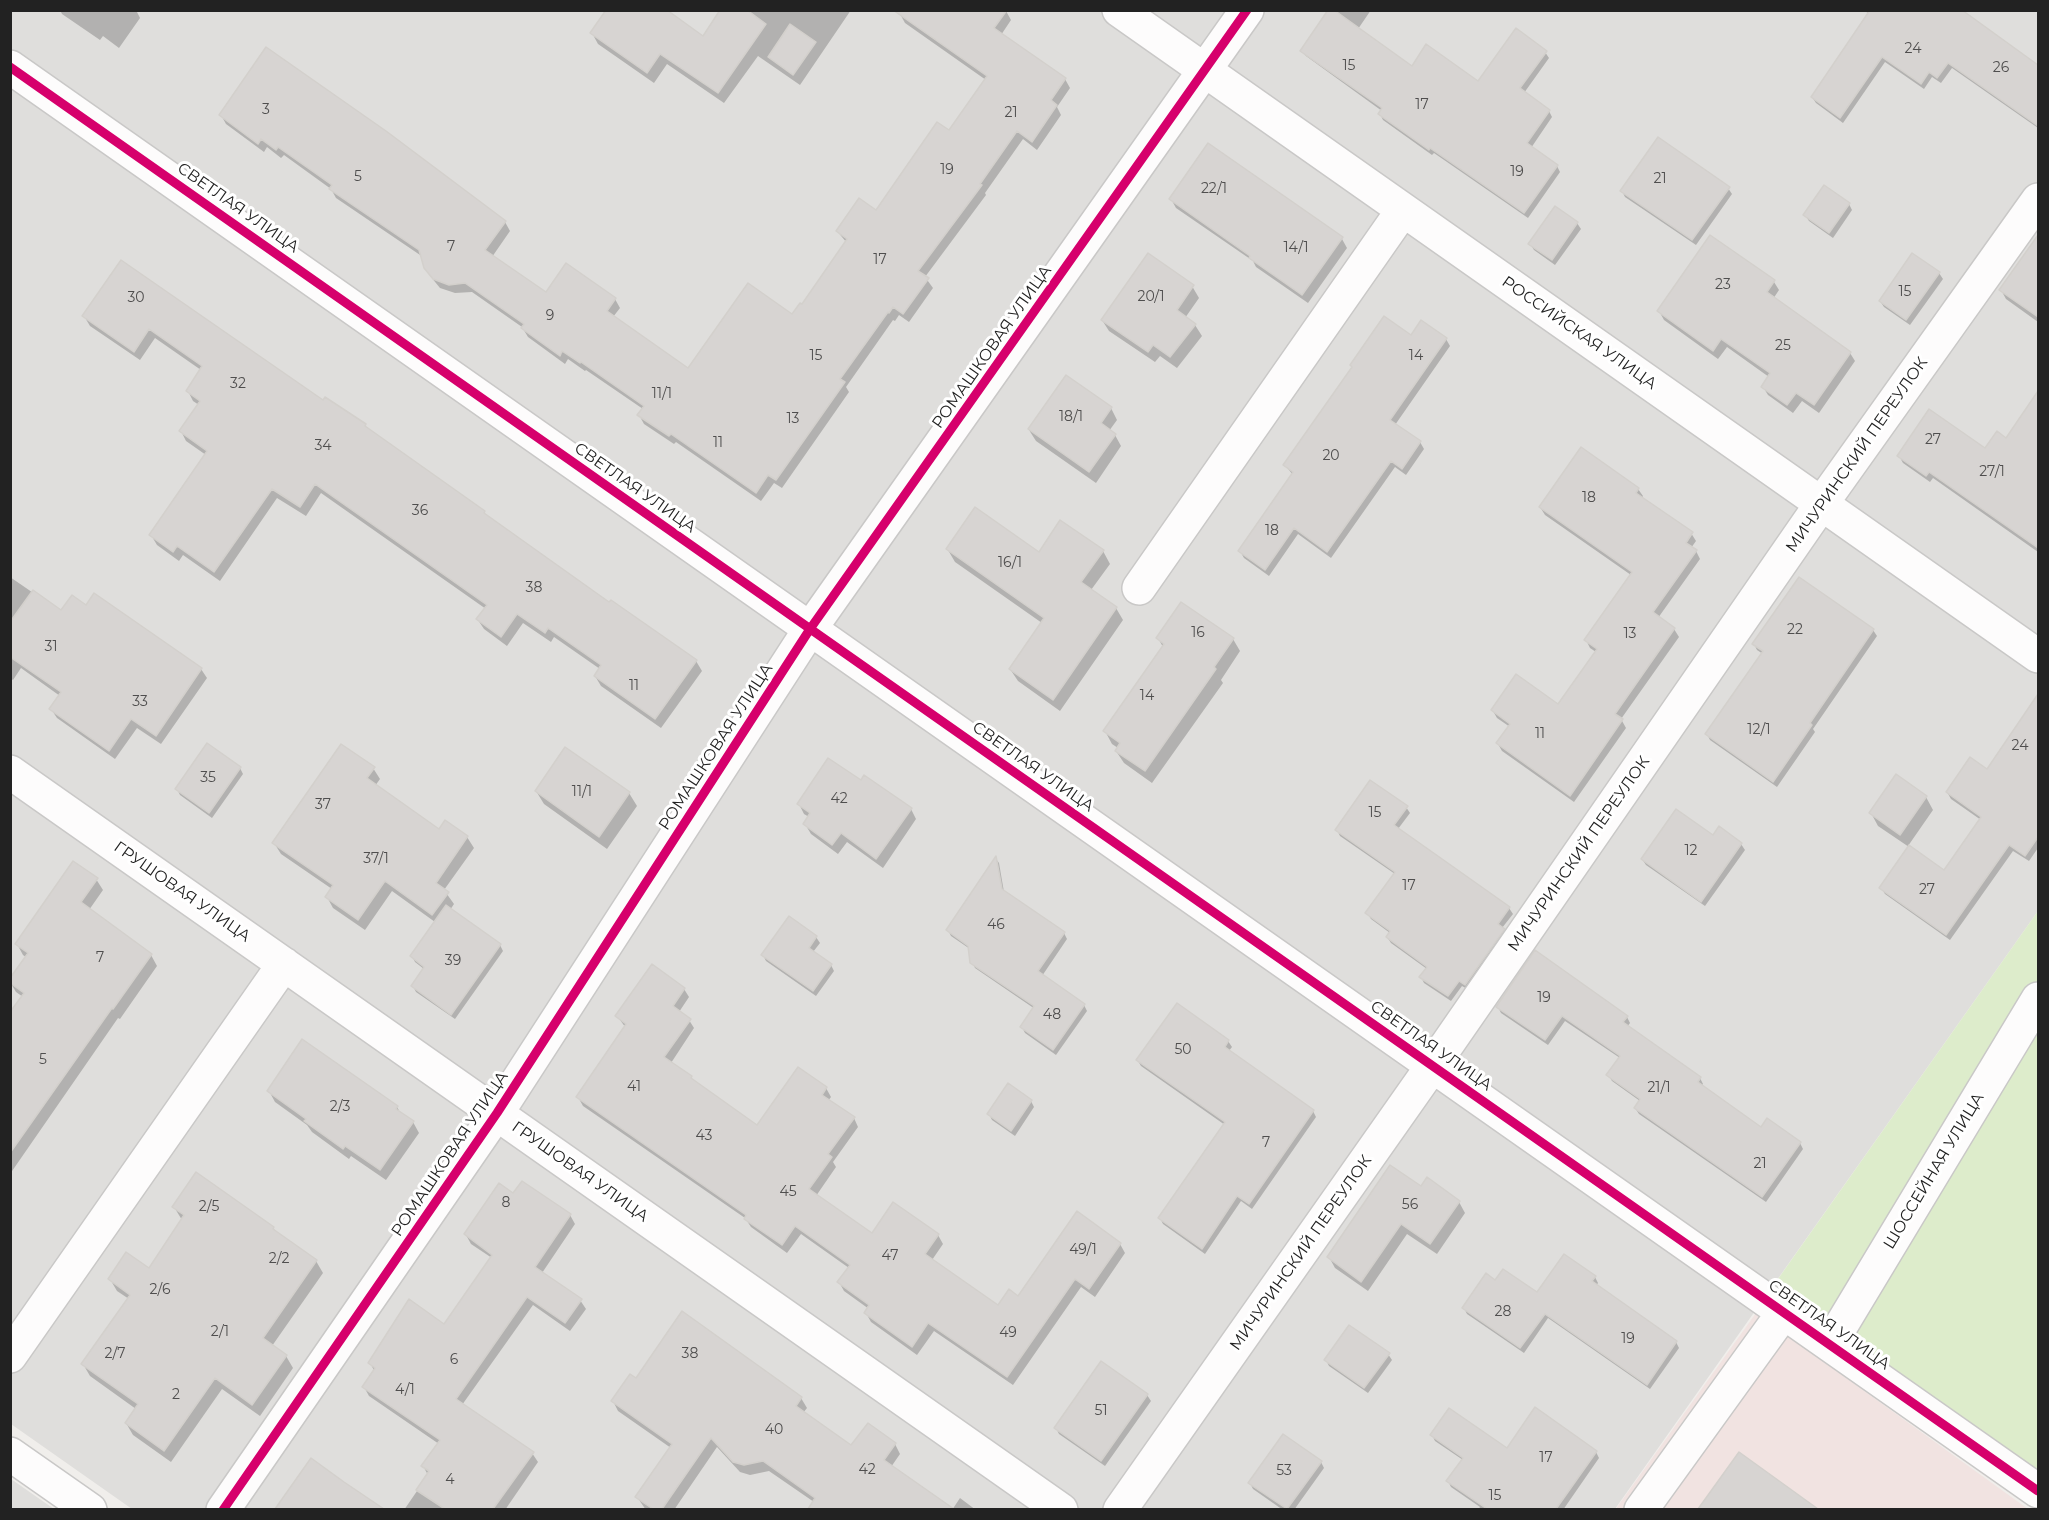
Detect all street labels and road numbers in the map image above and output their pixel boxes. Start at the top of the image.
street label: СВЕТЛАЯ УЛИЦА [173,159,303,257]
street label: РОМАШКОВАЯ УЛИЦА [928,262,1056,432]
street label: РОССИЙСКАЯ УЛИЦА [1498,272,1660,394]
street label: МИЧУРИНСКИЙ ПЕРЕУЛОК [1782,354,1932,556]
street label: СВЕТЛАЯ УЛИЦА [570,439,700,537]
street label: РОМАШКОВАЯ УЛИЦА [655,660,777,834]
street label: СВЕТЛАЯ УЛИЦА [968,718,1098,816]
street label: МИЧУРИНСКИЙ ПЕРЕУЛОК [1504,753,1654,955]
street label: ГРУШОВАЯ УЛИЦА [110,838,254,946]
street label: СВЕТЛАЯ УЛИЦА [1366,997,1496,1095]
street label: РОМАШКОВАЯ УЛИЦА [388,1068,512,1240]
street label: ШОССЕЙНАЯ УЛИЦА [1880,1089,1988,1253]
street label: ГРУШОВАЯ УЛИЦА [508,1118,652,1226]
street label: МИЧУРИНСКИЙ ПЕРЕУЛОК [1226,1152,1376,1354]
street label: СВЕТЛАЯ УЛИЦА [1764,1276,1894,1374]

